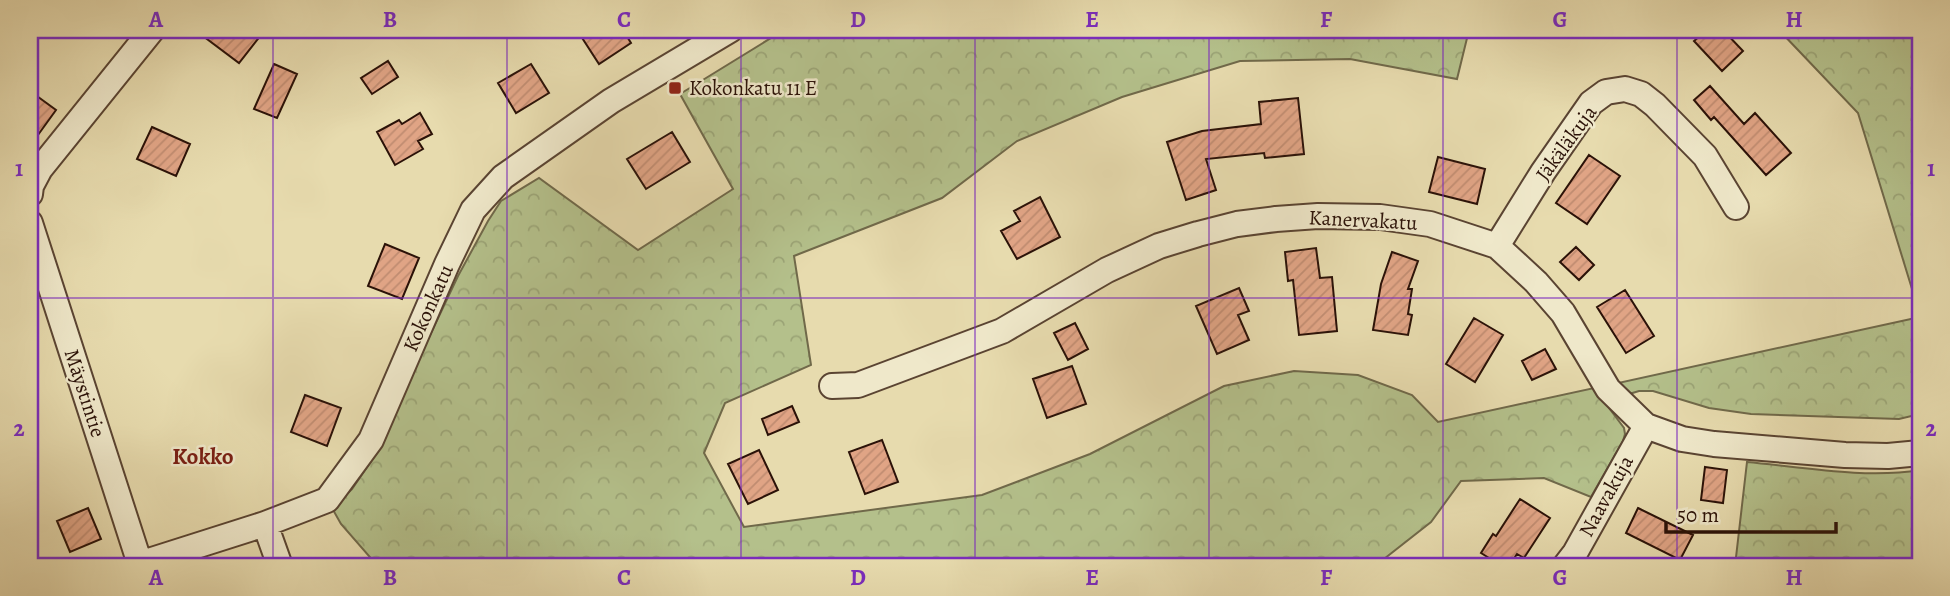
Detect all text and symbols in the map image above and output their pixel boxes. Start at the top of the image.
text: A [148,4,164,35]
text: B [383,4,397,35]
text: C [617,4,631,35]
text: D [850,4,866,35]
text: E [1085,4,1099,35]
text: F [1320,4,1333,35]
text: G [1552,4,1568,35]
text: H [1785,4,1803,35]
place label: Kokonkatu 11 E [689,74,817,102]
marker: Kokonkatu 11 E [667,80,683,96]
street label: Jäkäläkuja [1529,99,1603,187]
text: 1 [15,153,23,184]
text: 1 [1927,153,1935,184]
street label: Kanervakatu [1308,203,1419,237]
street label: Kokonkatu [396,259,460,356]
street label: Mäystintie [58,345,112,441]
text: 2 [13,413,25,444]
text: 2 [1925,413,1937,444]
district label: Kokko [172,441,234,472]
street label: Naavakuja [1572,450,1640,542]
scale bar [1666,491,1836,535]
text: 50 m [1677,501,1719,529]
text: A [148,562,164,593]
text: B [383,562,397,593]
text: C [617,562,631,593]
text: D [850,562,866,593]
text: E [1085,562,1099,593]
text: F [1320,562,1333,593]
text: G [1552,562,1568,593]
text: H [1785,562,1803,593]

